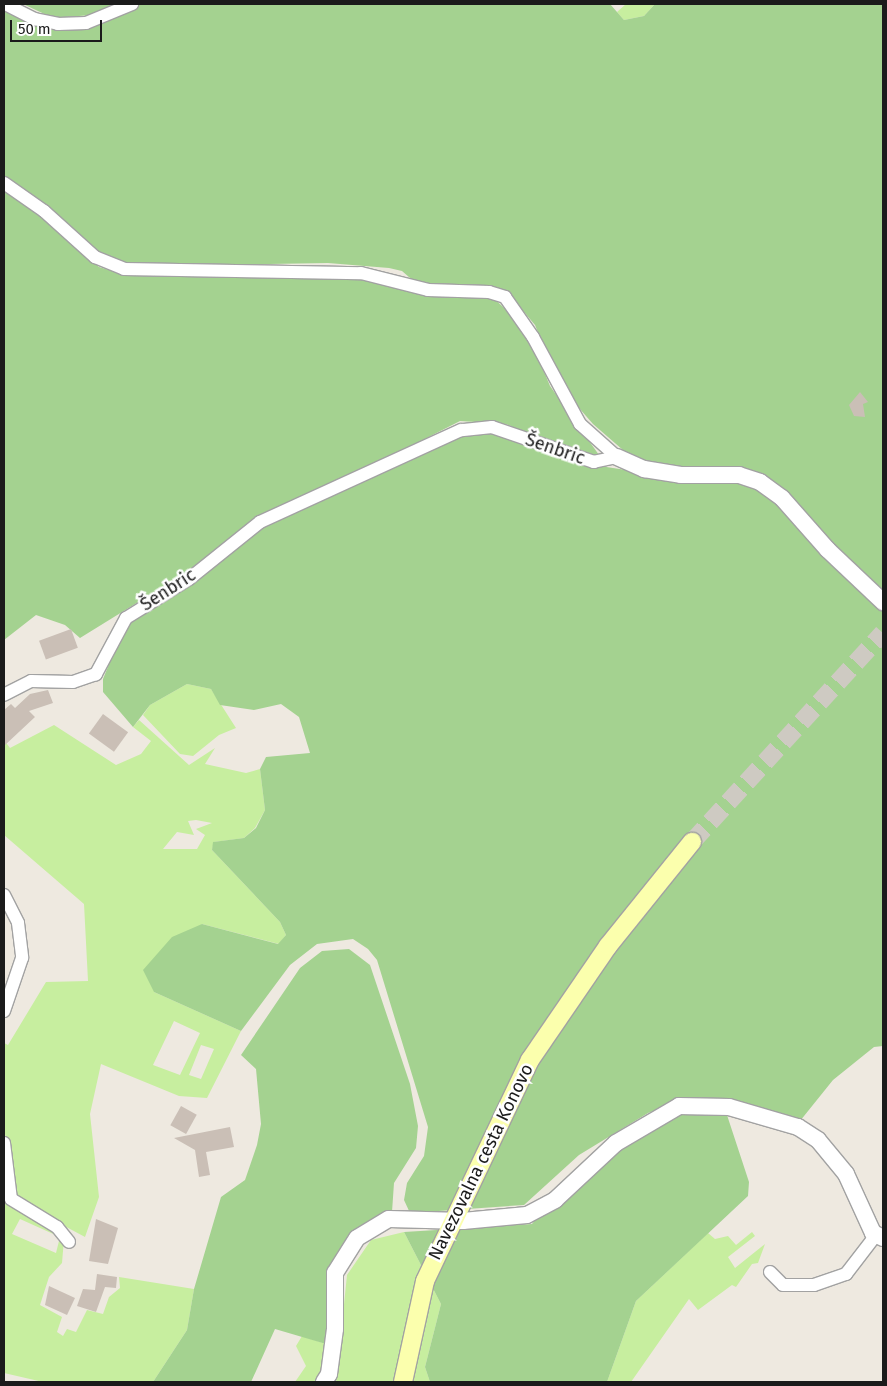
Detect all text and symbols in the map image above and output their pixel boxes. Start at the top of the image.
scale bar [12,10,105,42]
text: 50 m [18,20,51,38]
street label: Šenbric [522,429,588,469]
street label: Šenbric [136,564,200,616]
street label: Navezovalna cesta Konovo [424,1060,538,1264]

